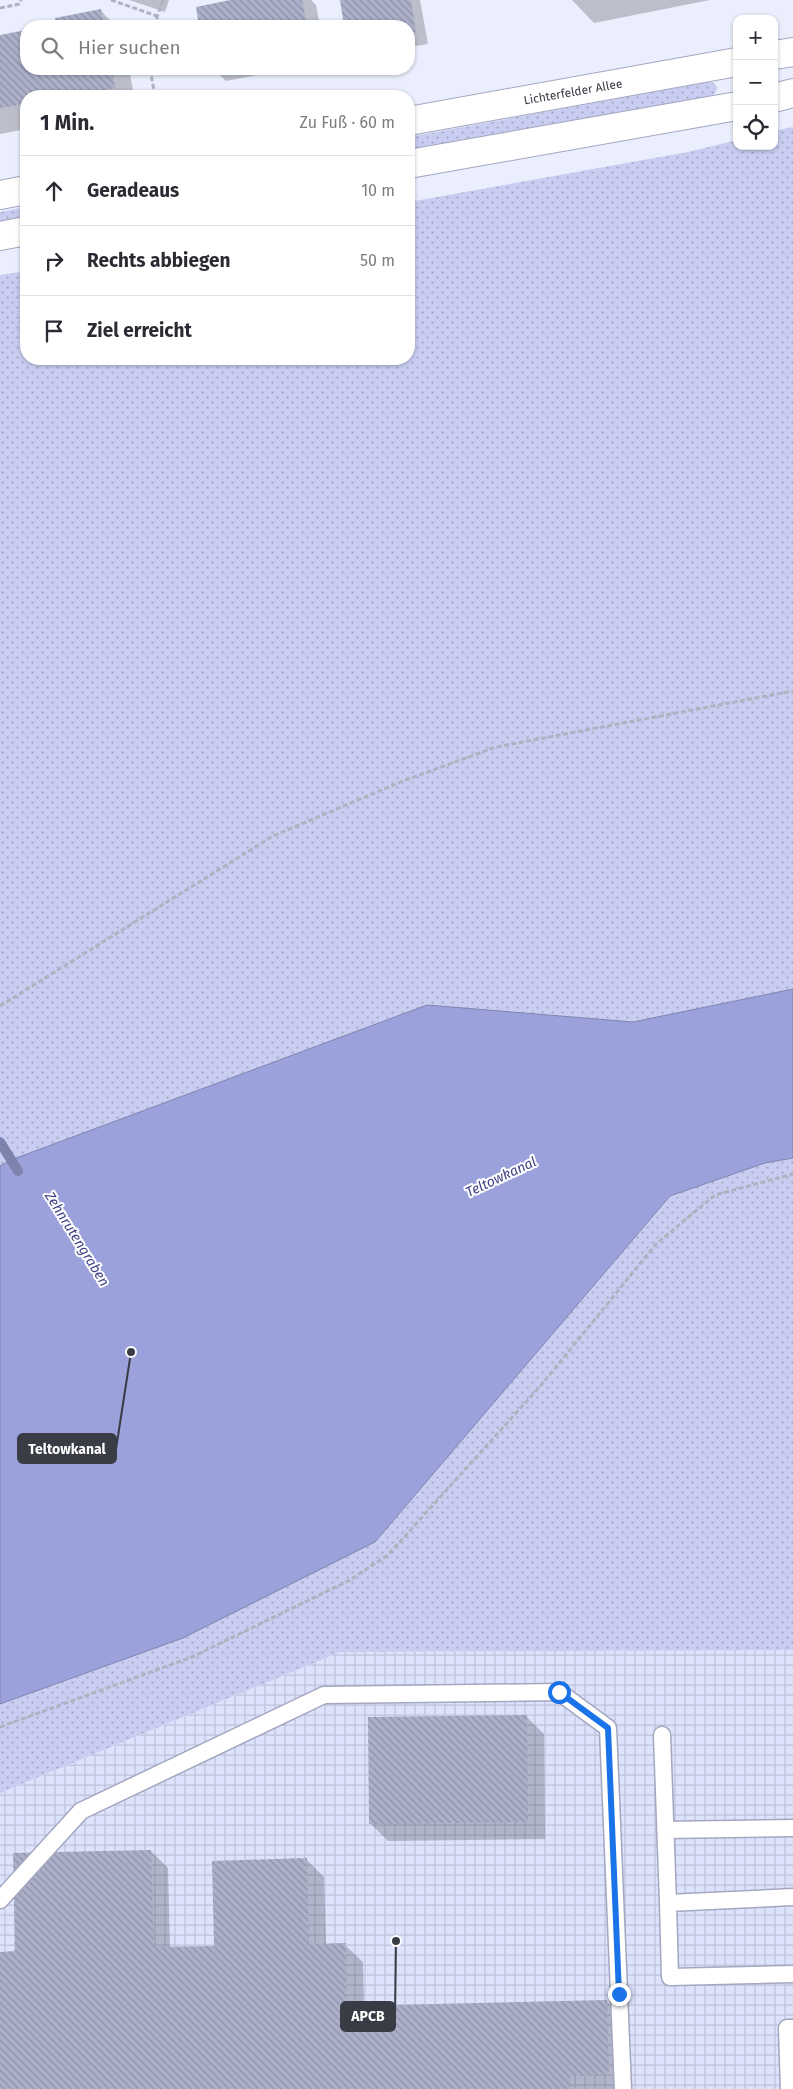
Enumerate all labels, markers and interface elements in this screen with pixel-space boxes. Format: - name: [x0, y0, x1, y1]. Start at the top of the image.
- map controls: [733, 15, 778, 150]
- button: +: [733, 15, 778, 60]
- search box: [20, 20, 415, 75]
- icon: search: [38, 34, 66, 62]
- text: Hier suchen: [78, 36, 181, 59]
- button: −: [733, 60, 778, 105]
- street label: Lichterfelder Allee: [523, 76, 623, 108]
- button: locate: [733, 105, 778, 150]
- text: 1 Min.: [40, 110, 94, 136]
- text: Zu Fuß · 60 m: [300, 113, 395, 132]
- icon: ahead: [40, 177, 68, 205]
- text: Geradeaus: [87, 179, 179, 202]
- text: 10 m: [361, 181, 395, 200]
- icon: right: [40, 247, 68, 275]
- text: Rechts abbiegen: [87, 249, 230, 272]
- text: 50 m: [360, 251, 395, 270]
- icon: arrive: [40, 317, 68, 345]
- text: Ziel erreicht: [87, 319, 192, 342]
- water label: Teltowkanal: [463, 1153, 539, 1201]
- water label: Zehnrutengraben: [41, 1188, 113, 1289]
- callout: Teltowkanal: [18, 1434, 116, 1463]
- text: Teltowkanal: [28, 1441, 107, 1458]
- route start: [548, 1681, 571, 1704]
- route end: [608, 1983, 631, 2006]
- callout: APCB: [341, 2002, 395, 2031]
- text: APCB: [350, 2008, 385, 2025]

